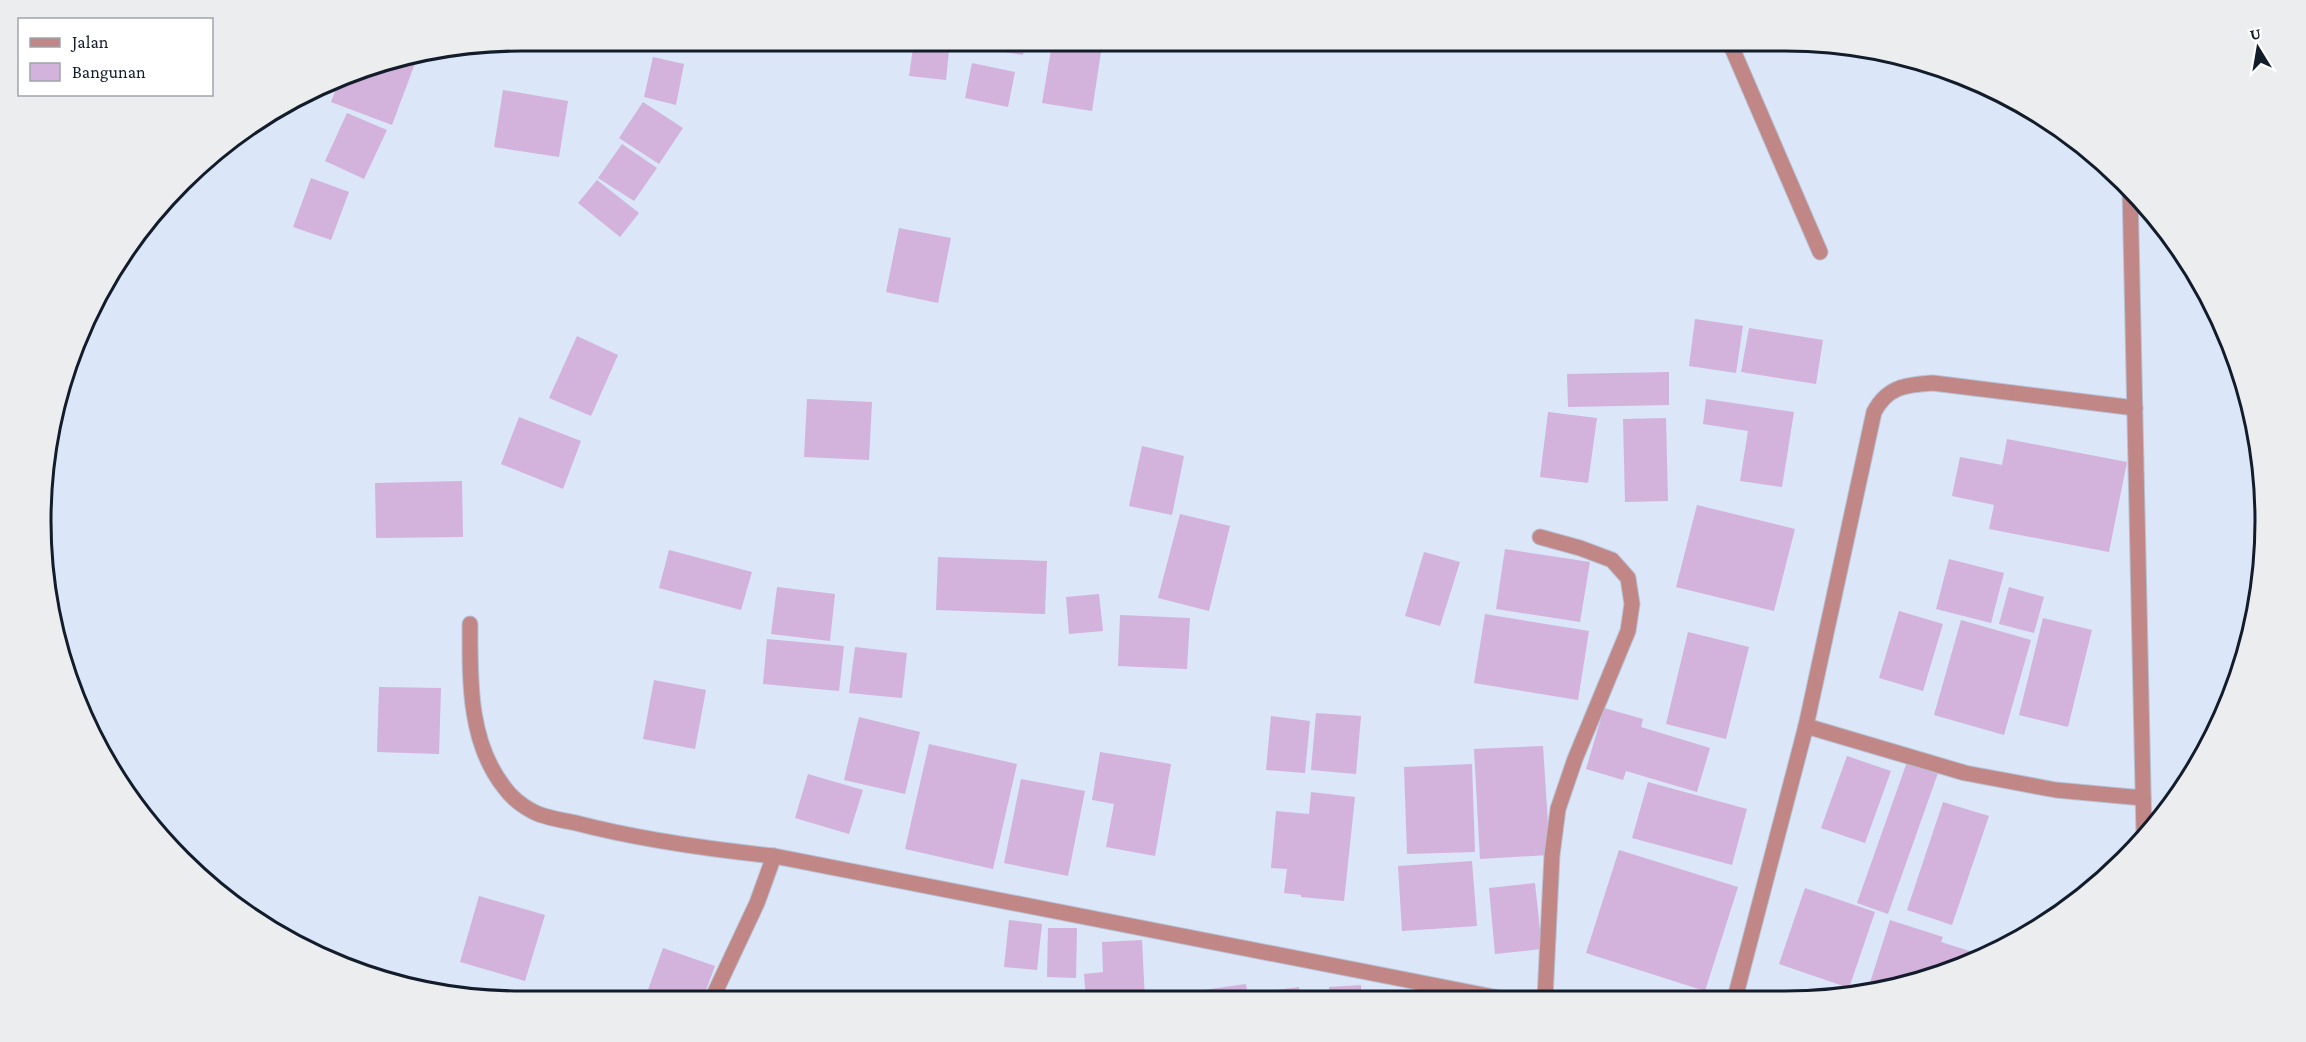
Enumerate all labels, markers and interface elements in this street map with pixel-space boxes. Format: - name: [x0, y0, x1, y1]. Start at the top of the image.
- legend: [18, 18, 213, 96]
- north arrow: [2228, 18, 2288, 78]
- text: U: [2248, 24, 2262, 43]
- text: Jalan: [70, 32, 109, 52]
- text: Bangunan: [72, 62, 146, 82]

